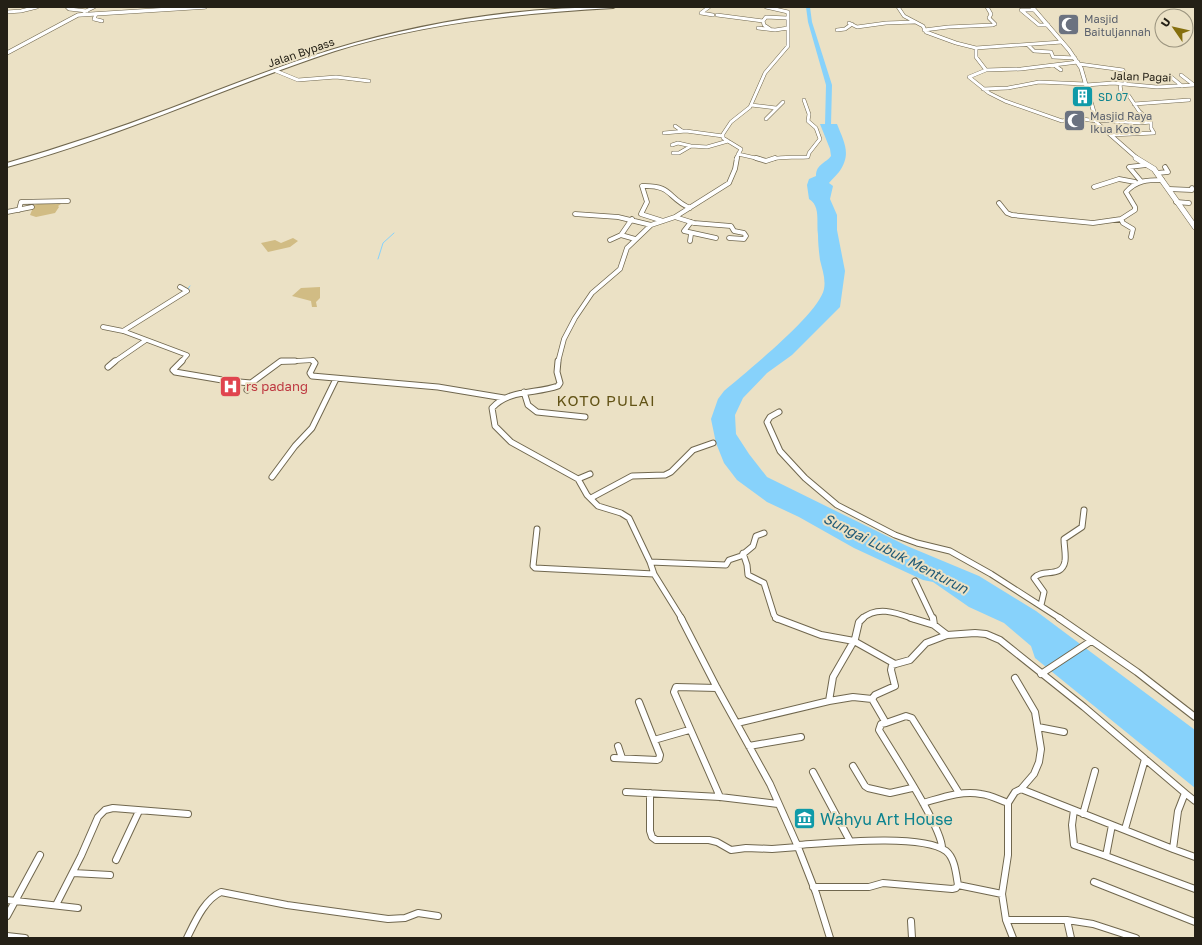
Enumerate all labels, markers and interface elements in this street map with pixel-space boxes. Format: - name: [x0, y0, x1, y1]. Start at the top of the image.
- north arrow: [1154, 8, 1194, 48]
- mosque icon: Masjid Baituljannah: [1055, 11, 1081, 37]
- place label: Masjid Baituljannah: [1084, 12, 1151, 38]
- text: U: [1158, 15, 1173, 29]
- street label: Jalan Bypass: [266, 34, 336, 69]
- street label: Jalan Pagai: [1110, 68, 1172, 84]
- building icon: SD 07: [1069, 83, 1095, 109]
- place label: SD 07: [1098, 90, 1128, 103]
- mosque icon: Masjid Raya Ikua Koto: [1062, 108, 1088, 134]
- place label: Masjid Raya Ikua Koto: [1090, 109, 1152, 135]
- hospital icon: rs padang: [218, 373, 244, 399]
- place label: rs padang: [246, 378, 308, 394]
- district label: KOTO PULAI: [556, 391, 656, 409]
- water label: Sungai Lubuk Menturun: [821, 509, 972, 597]
- museum icon: Wahyu Art House: [792, 806, 818, 832]
- place label: Wahyu Art House: [820, 809, 953, 829]

